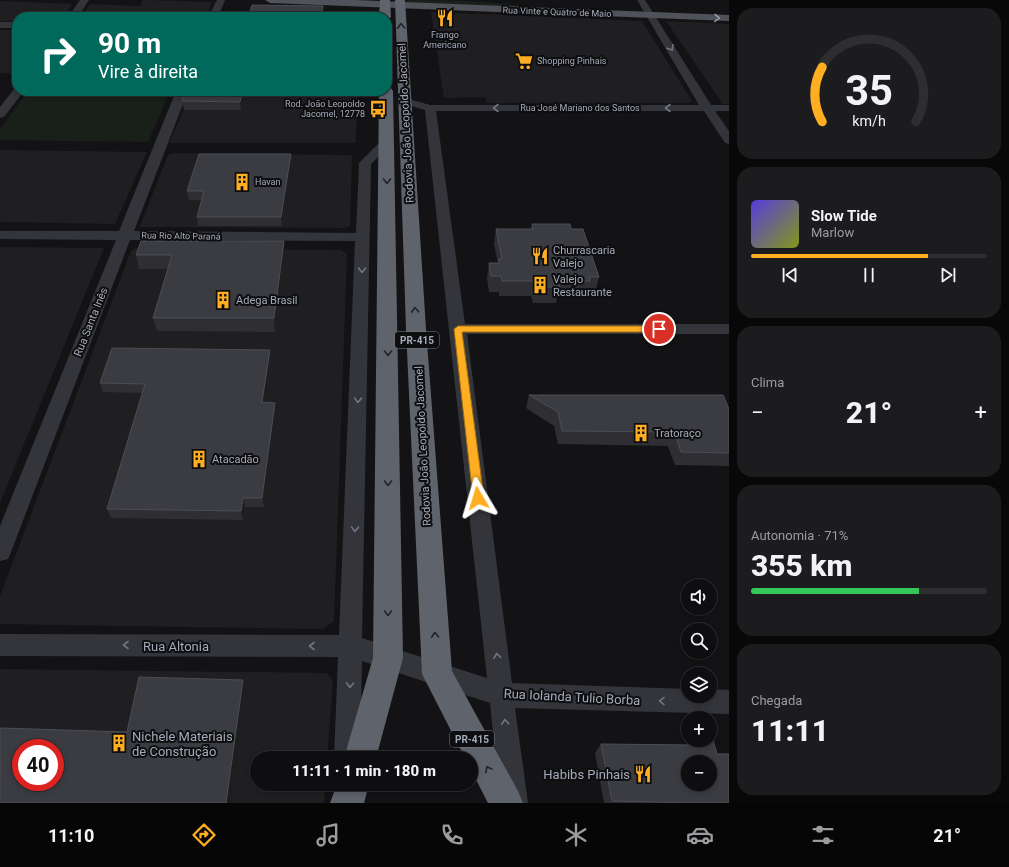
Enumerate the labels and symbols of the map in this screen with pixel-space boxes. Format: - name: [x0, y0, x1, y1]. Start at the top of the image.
- street label: Rua Vinte e Quatro de Maio: [502, 5, 612, 19]
- restaurant icon: Frango Americano: [435, 8, 455, 28]
- one-way arrow: [714, 14, 720, 22]
- one-way arrow: [397, 23, 406, 29]
- place label: Frango Americano: [423, 30, 467, 50]
- street label: Rodovia João Leopoldo Jacomel: [395, 43, 417, 203]
- one-way arrow: [666, 44, 673, 51]
- supermarket icon: Shopping Pinhais: [514, 51, 534, 71]
- place label: Shopping Pinhais: [537, 56, 607, 66]
- place label: Rod. João Leopoldo Jacomel, 12778: [285, 99, 365, 119]
- bus stop icon: Rod. João Leopoldo Jacomel, 12778: [368, 99, 388, 119]
- street label: Rua José Mariano dos Santos: [520, 103, 640, 113]
- one-way arrow: [493, 104, 499, 112]
- one-way arrow: [665, 104, 671, 112]
- building icon: Havan: [232, 172, 252, 192]
- place label: Havan: [255, 177, 280, 187]
- one-way arrow: [383, 178, 391, 184]
- street label: Rua Rio Alto Paraná: [141, 230, 221, 242]
- place label: Churrascaria Valejo: [553, 244, 615, 270]
- restaurant icon: Churrascaria Valejo: [530, 246, 550, 266]
- one-way arrow: [358, 267, 366, 273]
- place label: Valejo Restaurante: [553, 273, 612, 299]
- building icon: Valejo Restaurante: [530, 275, 550, 295]
- street label: Rua Santa Inês: [71, 285, 111, 358]
- building icon: Adega Brasil: [213, 290, 233, 310]
- place label: Adega Brasil: [236, 294, 297, 307]
- one-way arrow: [411, 307, 420, 313]
- pin: [642, 312, 676, 346]
- road number: PR-415: [395, 332, 439, 348]
- one-way arrow: [384, 350, 392, 356]
- street label: Rodovia João Leopoldo Jacomel: [412, 366, 434, 526]
- one-way arrow: [354, 397, 363, 403]
- building icon: Tratoraço: [631, 423, 651, 443]
- place label: Tratoraço: [654, 427, 701, 440]
- building icon: Atacadão: [189, 449, 209, 469]
- place label: Atacadão: [212, 453, 259, 466]
- position arrow: [457, 477, 499, 519]
- one-way arrow: [384, 480, 392, 486]
- one-way arrow: [351, 526, 359, 532]
- one-way arrow: [384, 610, 392, 616]
- one-way arrow: [431, 632, 439, 638]
- street label: Rua Altonia: [143, 639, 209, 654]
- one-way arrow: [123, 641, 129, 650]
- one-way arrow: [309, 642, 315, 650]
- one-way arrow: [493, 653, 502, 659]
- one-way arrow: [346, 682, 355, 688]
- street label: Rua Iolanda Tulio Borba: [503, 686, 641, 708]
- one-way arrow: [659, 697, 665, 705]
- one-way arrow: [501, 719, 510, 726]
- place label: Nichele Materiais de Construção: [132, 729, 233, 759]
- road number: PR-415: [450, 731, 494, 747]
- building icon: Nichele Materiais de Construção: [109, 733, 129, 753]
- speed limit sign: 40: [12, 739, 64, 791]
- restaurant icon: Habibs Pinhais: [633, 764, 653, 784]
- one-way arrow: [485, 765, 493, 773]
- place label: Habibs Pinhais: [543, 767, 630, 782]

